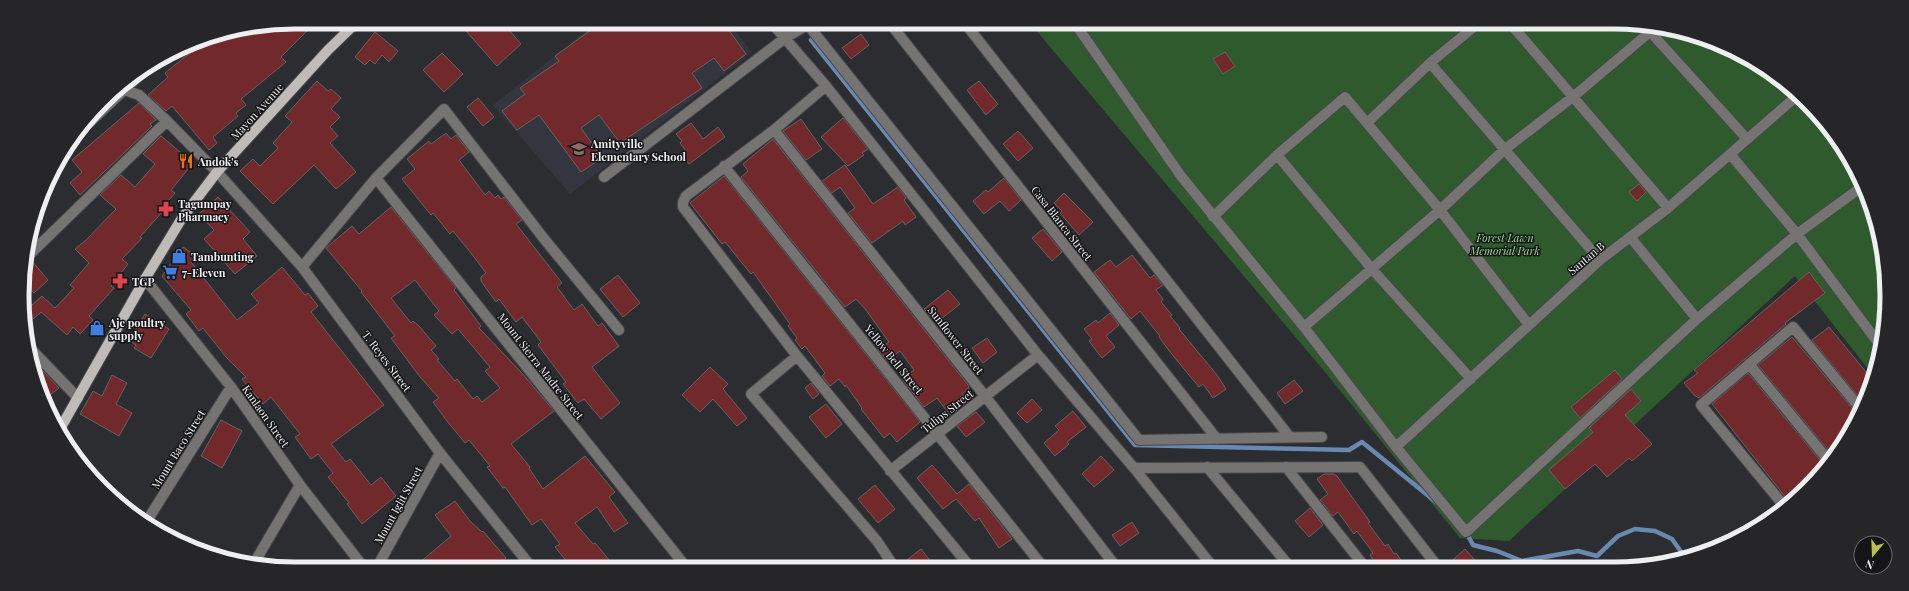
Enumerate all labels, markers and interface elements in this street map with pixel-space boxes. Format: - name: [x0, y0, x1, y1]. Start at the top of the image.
- street label: Mayon Avenue: [227, 79, 287, 143]
- place label: Amityville Elementary School: [590, 136, 687, 164]
- school or university icon: Amityville Elementary School: [570, 140, 588, 158]
- restaurant icon: Andok's: [177, 152, 195, 170]
- place label: Andok's: [197, 154, 238, 169]
- street label: Casa Blanca Street: [1028, 183, 1096, 264]
- place label: Tagumpay Pharmacy: [178, 196, 232, 224]
- pharmacy icon: Tagumpay Pharmacy: [157, 200, 175, 218]
- park label: Forest Lawn Memorial Park: [1469, 230, 1540, 258]
- street label: Santan B: [1565, 238, 1608, 278]
- shop icon: Tambunting: [170, 247, 188, 265]
- place label: Tambunting: [191, 249, 255, 264]
- supermarket icon: 7-Eleven: [161, 263, 179, 281]
- place label: 7-Eleven: [182, 265, 226, 280]
- pharmacy icon: TGP: [111, 272, 129, 290]
- place label: TGP: [132, 274, 154, 289]
- street label: Sunflower Street: [925, 303, 987, 377]
- street label: Mount Sierra Madre Street: [495, 310, 587, 422]
- place label: Aje poultry supply: [108, 315, 166, 343]
- shop icon: Aje poultry supply: [88, 319, 106, 337]
- street label: Yellow Bell Street: [861, 320, 927, 397]
- street label: T. Reyes Street: [359, 328, 415, 395]
- street label: Kanlaon Street: [239, 382, 293, 450]
- street label: Tulips Street: [918, 386, 976, 436]
- street label: Mount Baco Street: [148, 406, 208, 491]
- street label: Mount Iglit Street: [370, 463, 426, 547]
- north arrow: [1853, 535, 1893, 575]
- text: N: [1863, 557, 1876, 573]

